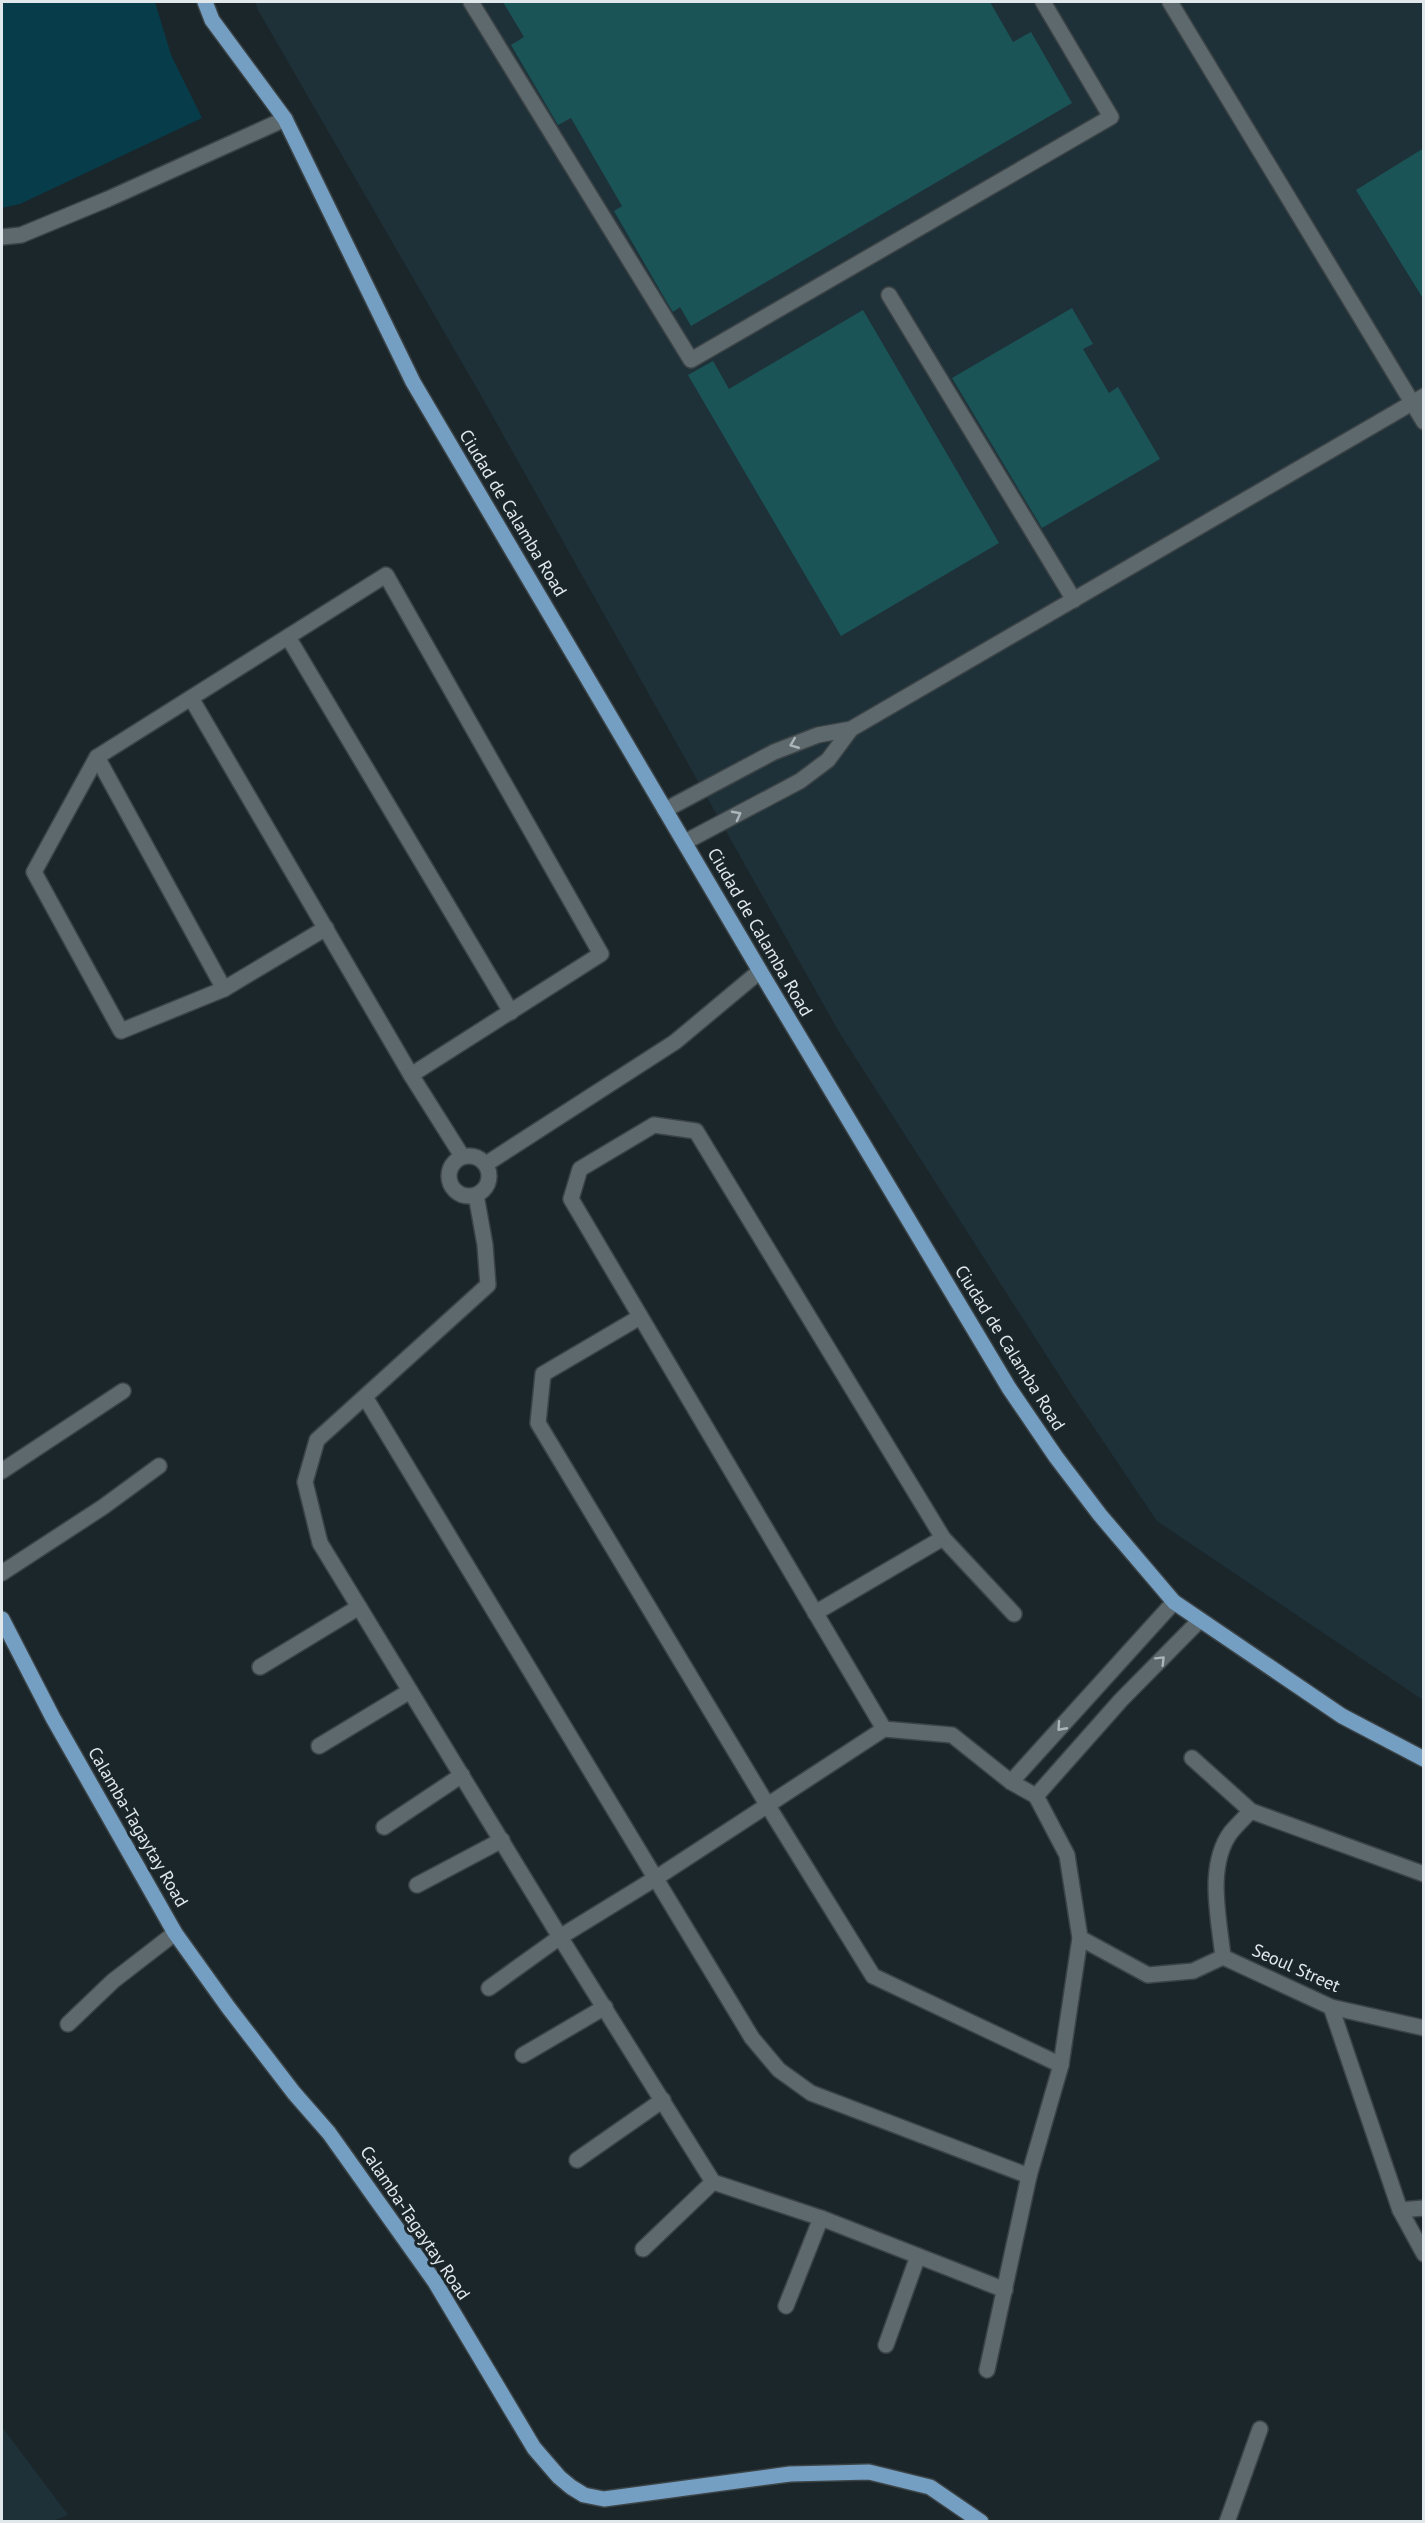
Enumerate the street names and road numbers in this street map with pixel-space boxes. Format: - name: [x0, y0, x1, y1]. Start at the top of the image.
- street label: Ciudad de Calamba Road: [454, 425, 572, 600]
- street label: Ciudad de Calamba Road: [703, 843, 818, 1020]
- street label: Ciudad de Calamba Road: [950, 1261, 1071, 1435]
- street label: Calamba-Tagaytay Road: [83, 1743, 194, 1911]
- street label: Seoul Street: [1249, 1938, 1344, 1997]
- street label: Calamba-Tagaytay Road: [355, 2141, 476, 2304]

